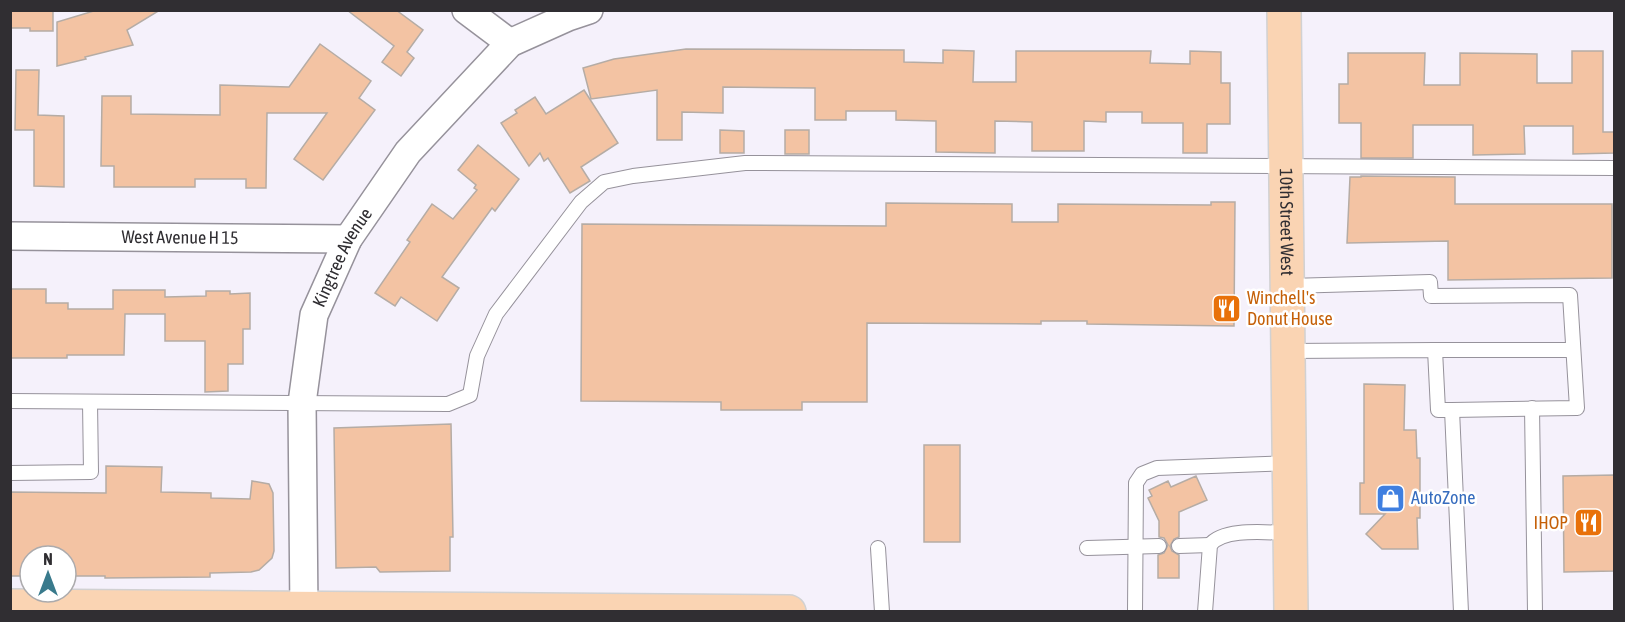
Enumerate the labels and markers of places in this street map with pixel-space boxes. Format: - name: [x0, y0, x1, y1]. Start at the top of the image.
- place label: Winchell's Donut House: [1247, 287, 1333, 329]
- restaurant icon: Winchell's Donut House: [1210, 292, 1242, 324]
- shop icon: AutoZone: [1374, 482, 1406, 514]
- place label: AutoZone: [1411, 487, 1475, 508]
- restaurant icon: IHOP: [1573, 507, 1605, 539]
- place label: IHOP: [1534, 512, 1568, 533]

